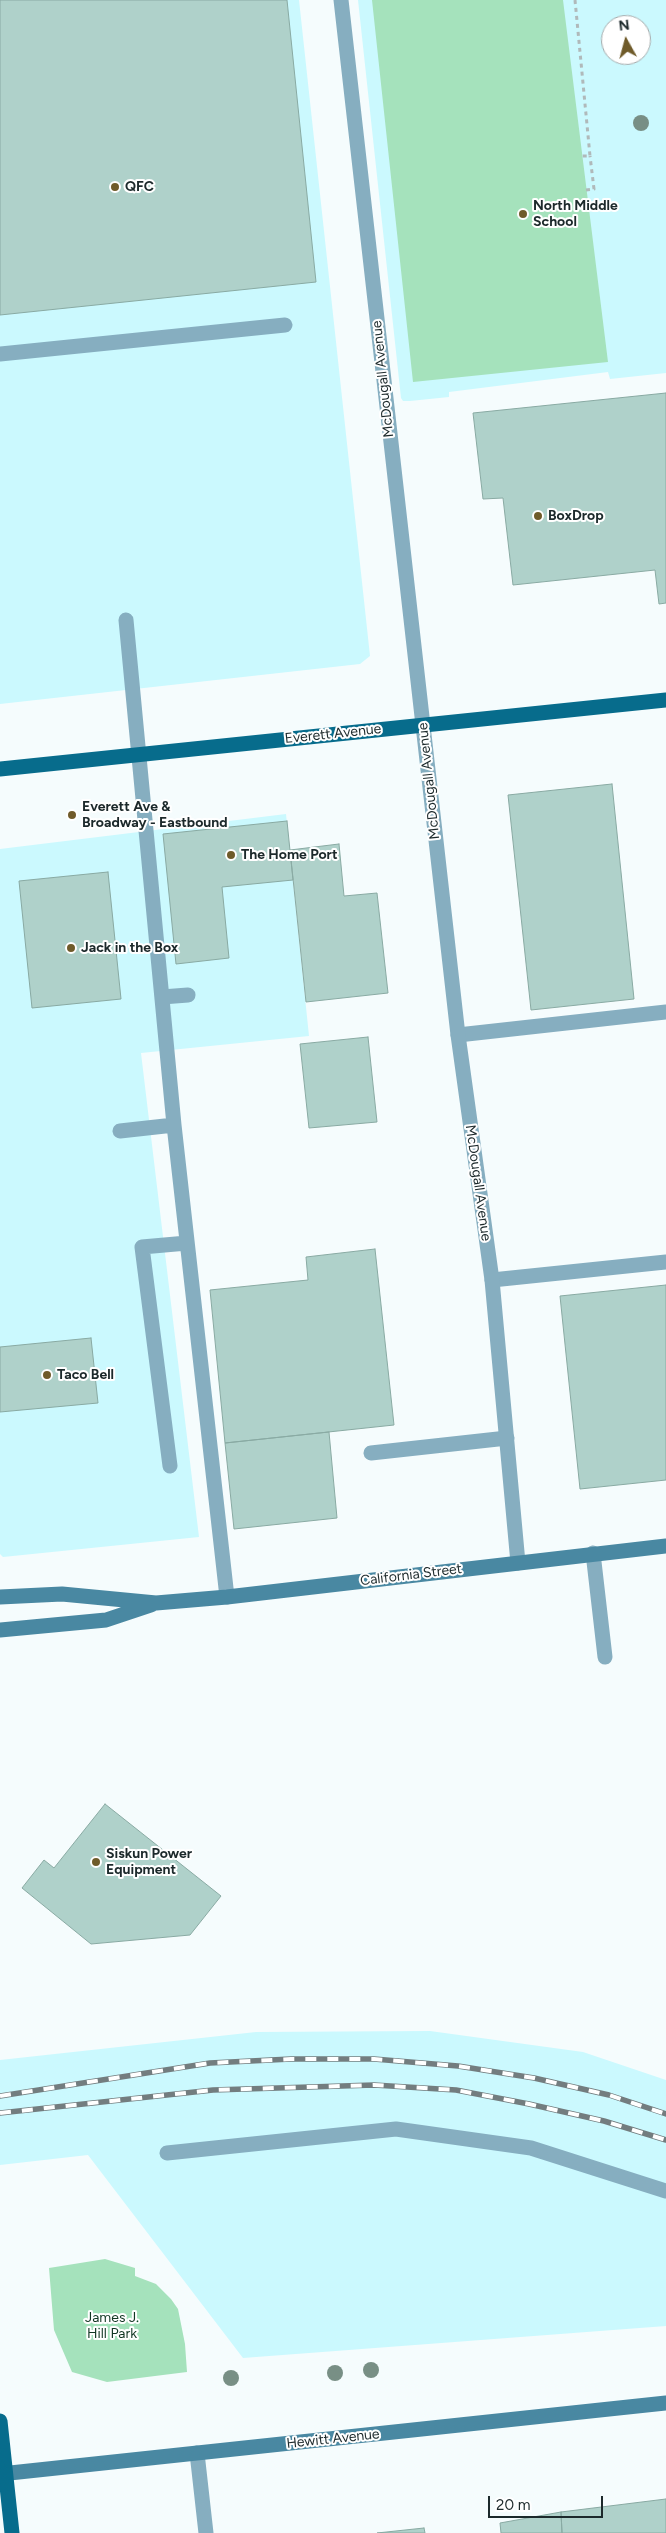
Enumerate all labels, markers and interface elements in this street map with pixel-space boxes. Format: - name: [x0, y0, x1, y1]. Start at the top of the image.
- north arrow: [601, 15, 651, 65]
- text: N: [618, 17, 631, 35]
- place label: QFC: [125, 179, 154, 195]
- marker: QFC: [109, 181, 121, 193]
- place label: North Middle School: [533, 198, 618, 230]
- marker: North Middle School: [517, 208, 529, 220]
- street label: McDougall Avenue: [369, 320, 397, 438]
- place label: BoxDrop: [548, 508, 604, 524]
- marker: BoxDrop: [532, 510, 544, 522]
- street label: Everett Avenue: [284, 721, 382, 747]
- street label: McDougall Avenue: [415, 722, 443, 840]
- place label: Everett Ave & Broadway - Eastbound: [82, 799, 228, 832]
- marker: Everett Ave & Broadway - Eastbound: [66, 809, 78, 821]
- place label: The Home Port: [241, 847, 338, 863]
- marker: The Home Port: [225, 849, 237, 861]
- place label: Jack in the Box: [81, 940, 178, 956]
- marker: Jack in the Box: [65, 942, 77, 954]
- street label: McDougall Avenue: [462, 1124, 494, 1242]
- place label: Taco Bell: [57, 1367, 114, 1383]
- marker: Taco Bell: [41, 1369, 53, 1381]
- street label: California Street: [359, 1560, 463, 1590]
- place label: Siskun Power Equipment: [106, 1846, 192, 1878]
- marker: Siskun Power Equipment: [90, 1856, 102, 1868]
- park label: James J. Hill Park: [85, 2310, 139, 2342]
- street label: Hewitt Avenue: [286, 2426, 380, 2452]
- scale bar: [491, 2486, 606, 2518]
- text: 20 m: [496, 2496, 530, 2514]

